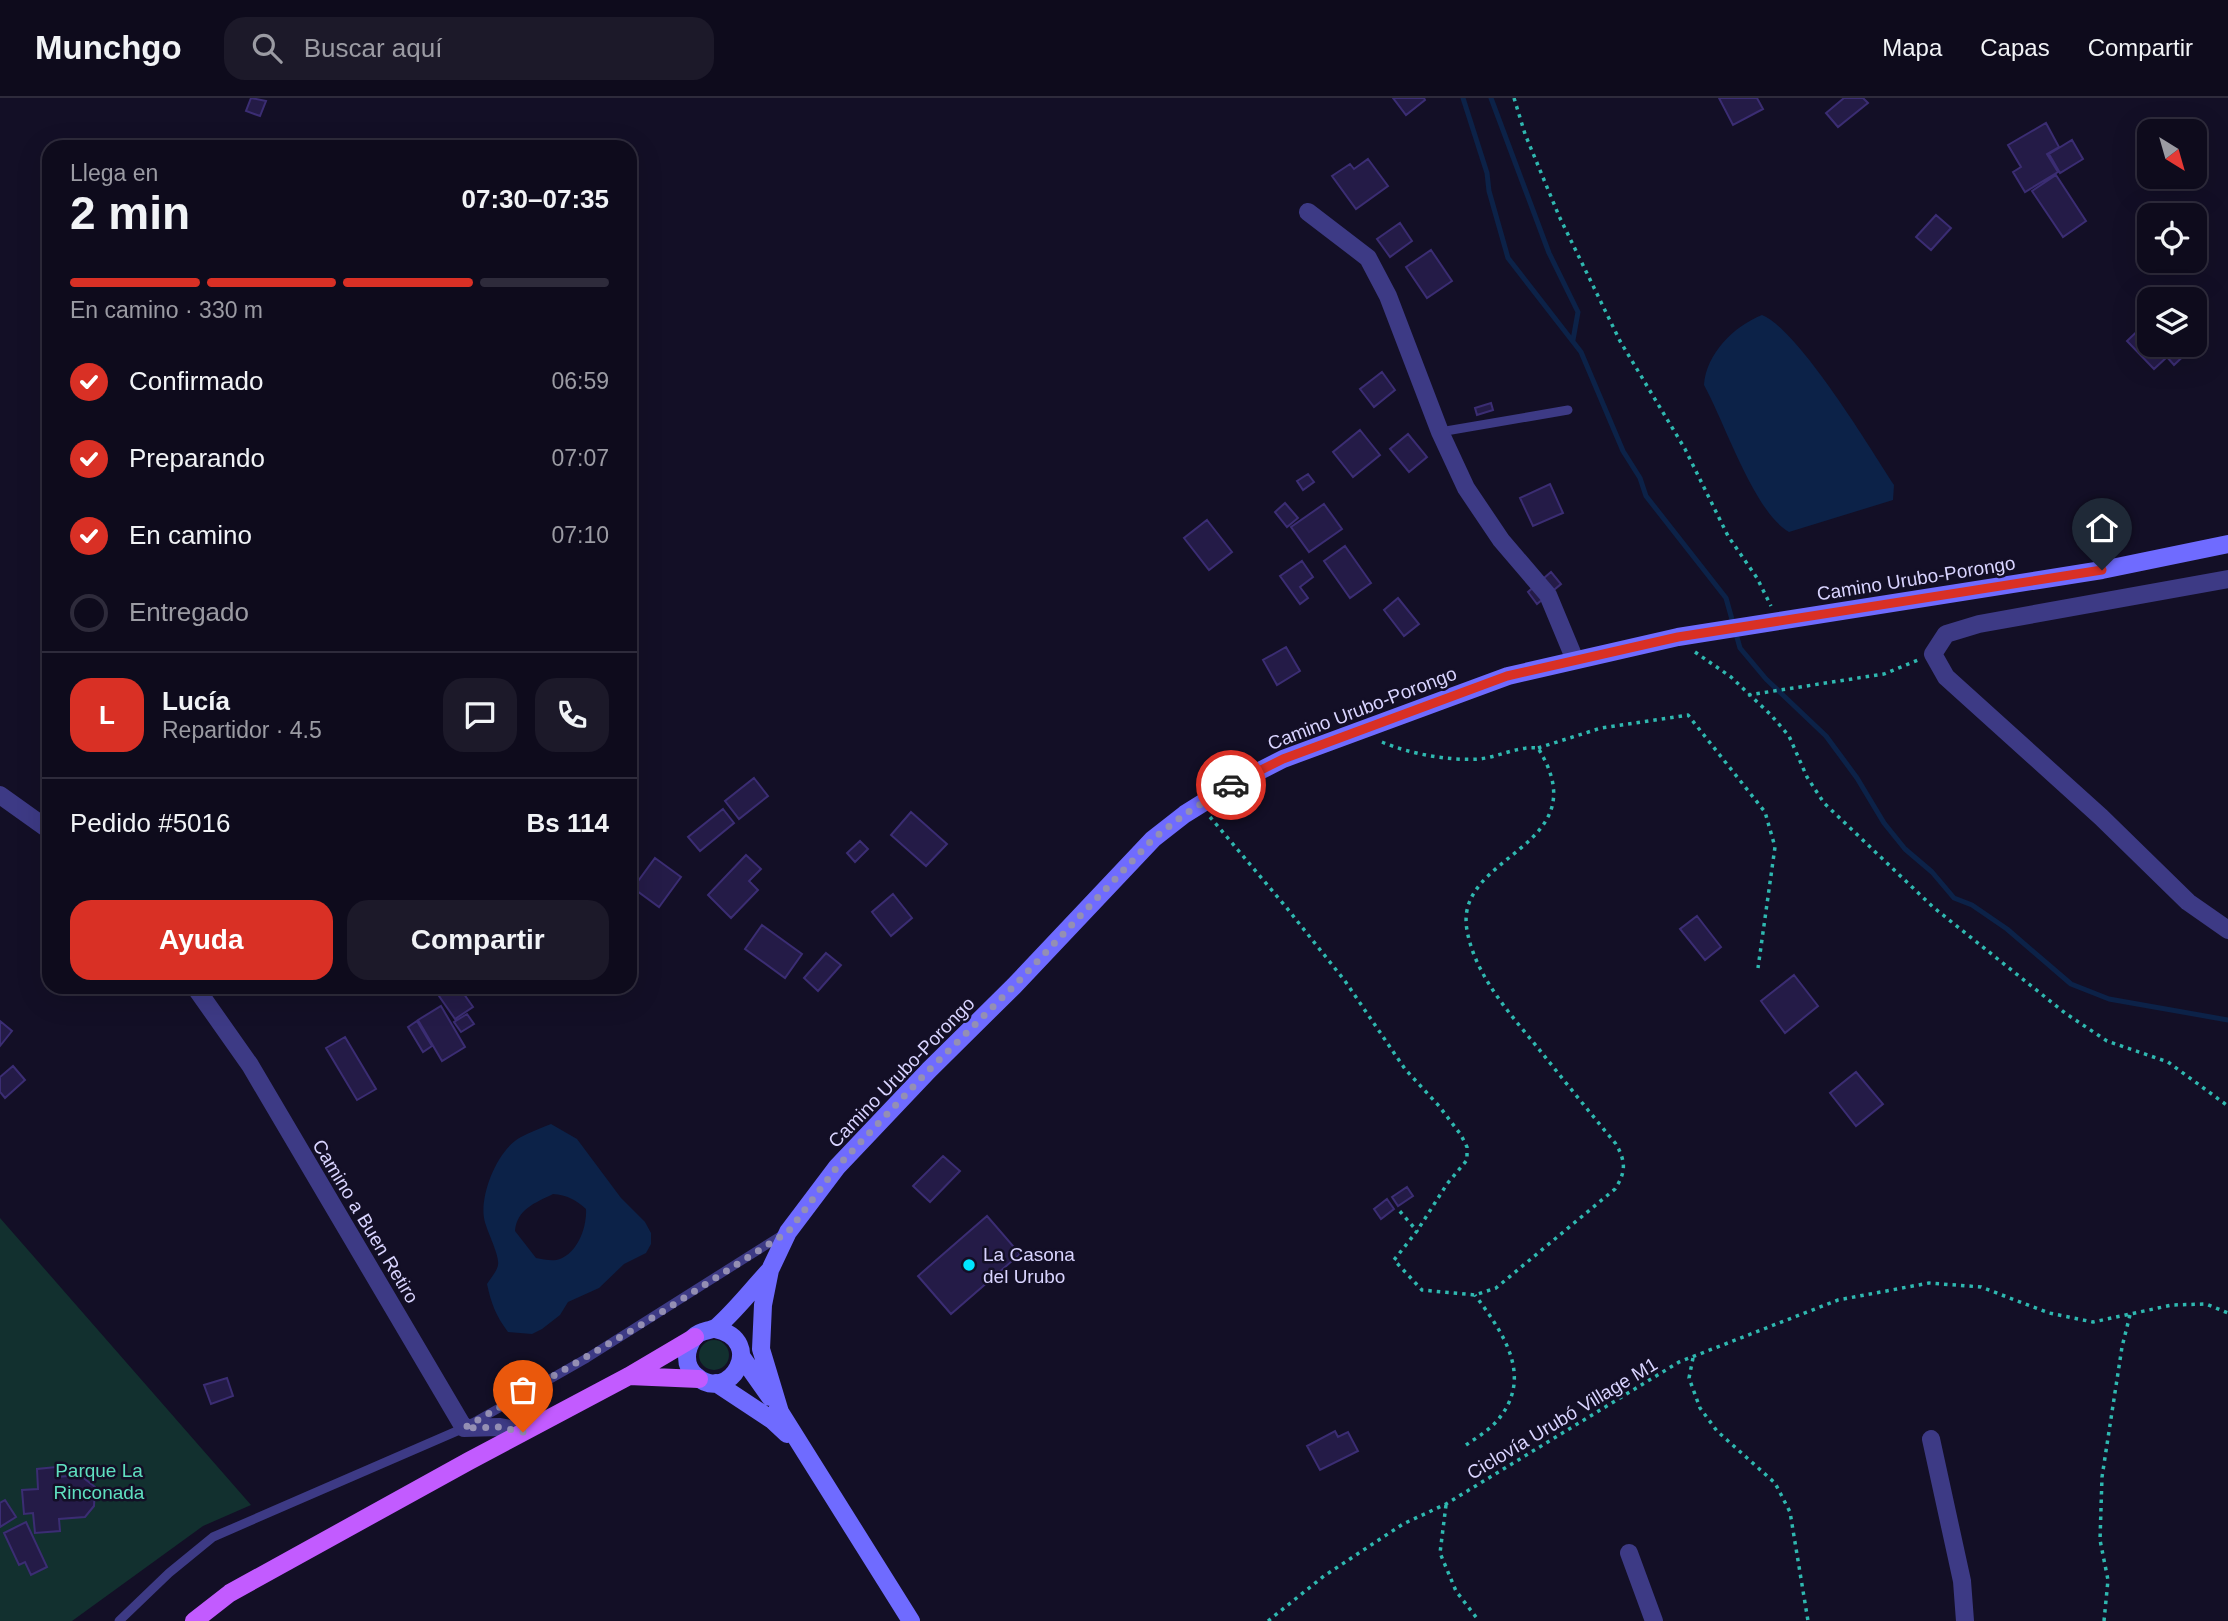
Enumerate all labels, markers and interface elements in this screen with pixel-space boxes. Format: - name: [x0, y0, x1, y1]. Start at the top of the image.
- search box: [224, 17, 714, 80]
- text: Munchgo: [35, 29, 182, 66]
- icon: search: [248, 29, 286, 67]
- text: Buscar aquí: [304, 33, 442, 63]
- text: Mapa: [1882, 34, 1942, 61]
- text: Capas: [1980, 34, 2050, 61]
- text: Compartir: [2088, 34, 2193, 61]
- north arrow: [2137, 119, 2207, 189]
- map controls: [2137, 119, 2207, 357]
- text: Llega en: [70, 160, 158, 186]
- text: 07:30–07:35: [462, 184, 609, 214]
- text: 2 min: [70, 187, 190, 239]
- button: locate: [2137, 203, 2207, 273]
- button: layers: [2137, 287, 2207, 357]
- text: En camino · 330 m: [70, 297, 263, 323]
- icon: check: [70, 363, 108, 401]
- text: Confirmado: [129, 366, 263, 396]
- text: 06:59: [551, 368, 609, 394]
- icon: check: [70, 440, 108, 478]
- text: Preparando: [129, 443, 265, 473]
- text: 07:07: [551, 445, 609, 471]
- pin: [2072, 498, 2132, 570]
- icon: home: [2083, 509, 2121, 547]
- icon: check: [70, 517, 108, 555]
- text: En camino: [129, 520, 252, 550]
- text: 07:10: [551, 522, 609, 548]
- street label: Camino Urubo-Porongo: [1815, 552, 2017, 605]
- text: Entregado: [129, 597, 249, 627]
- street label: Camino Urubo-Porongo: [1265, 663, 1460, 754]
- button: chat: [443, 678, 517, 752]
- button: phone: [535, 678, 609, 752]
- text: Lucía: [162, 686, 230, 716]
- text: L: [99, 700, 115, 730]
- text: Repartidor · 4.5: [162, 717, 322, 743]
- courier: [1196, 750, 1266, 820]
- icon: car: [1212, 766, 1250, 804]
- text: Pedido #5016: [70, 808, 230, 838]
- text: Bs 114: [527, 808, 609, 838]
- button: Ayuda: [70, 900, 333, 980]
- button: Compartir: [347, 900, 609, 980]
- street label: Camino Urubo-Porongo: [824, 993, 979, 1152]
- street label: Camino a Buen Retiro: [308, 1136, 423, 1307]
- place label: La Casona del Urubo: [983, 1244, 1075, 1287]
- marker: La Casona del Urubo: [961, 1257, 977, 1273]
- street label: Ciclovía Urubó Village M1: [1463, 1353, 1661, 1484]
- pin: [493, 1360, 553, 1432]
- icon: bag: [504, 1371, 542, 1409]
- park label: Parque La Rinconada: [54, 1460, 145, 1503]

